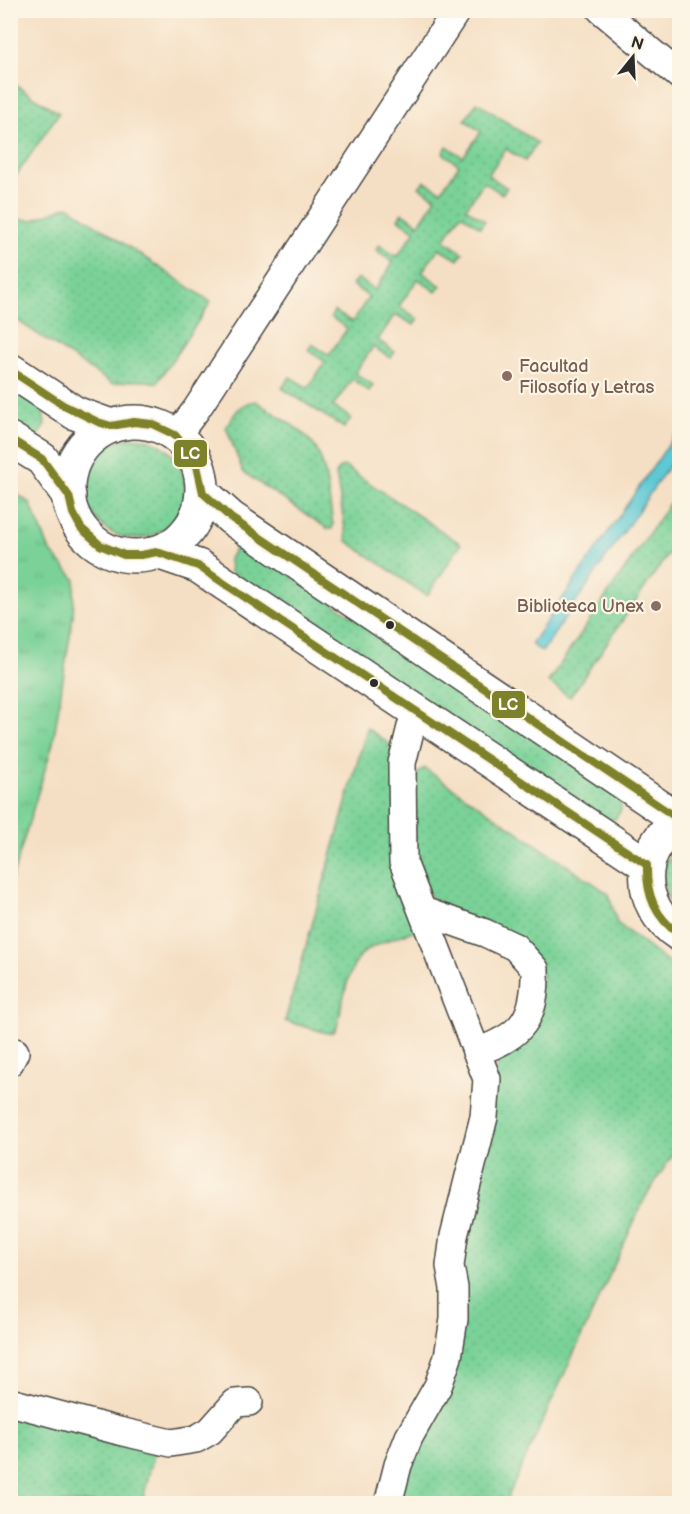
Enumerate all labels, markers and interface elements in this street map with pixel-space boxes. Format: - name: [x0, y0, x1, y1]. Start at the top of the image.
- north arrow: [603, 27, 663, 87]
- text: N: [629, 33, 646, 55]
- place label: Facultad Filosofía y Letras: [519, 356, 655, 398]
- marker: Facultad Filosofía y Letras: [500, 369, 514, 383]
- line badge: LC: [173, 439, 208, 468]
- text: LC: [180, 445, 200, 464]
- place label: Biblioteca Unex: [517, 596, 645, 617]
- marker: Biblioteca Unex: [649, 599, 663, 613]
- unlabelled marker: [384, 619, 396, 631]
- unlabelled marker: [368, 677, 380, 689]
- line badge: LC: [491, 690, 526, 719]
- text: LC: [498, 696, 518, 715]

